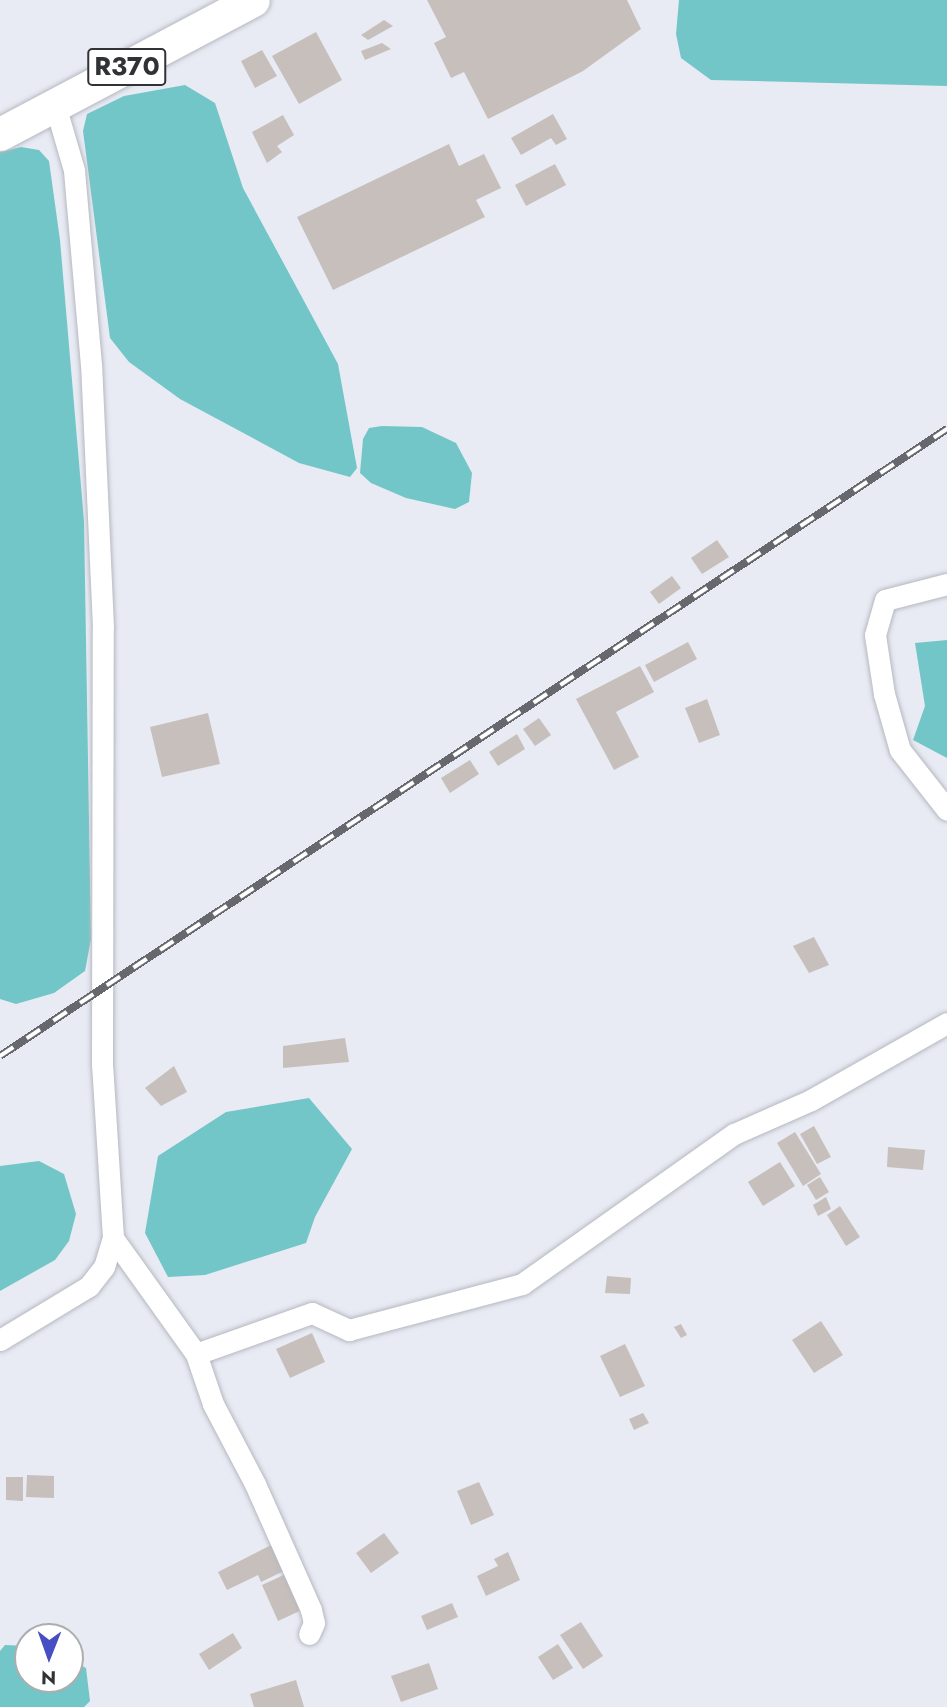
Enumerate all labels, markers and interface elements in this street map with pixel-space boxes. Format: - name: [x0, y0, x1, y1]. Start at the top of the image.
- road number: R370: [87, 44, 167, 90]
- north arrow: [14, 1623, 84, 1693]
- text: N: [41, 1664, 56, 1691]

